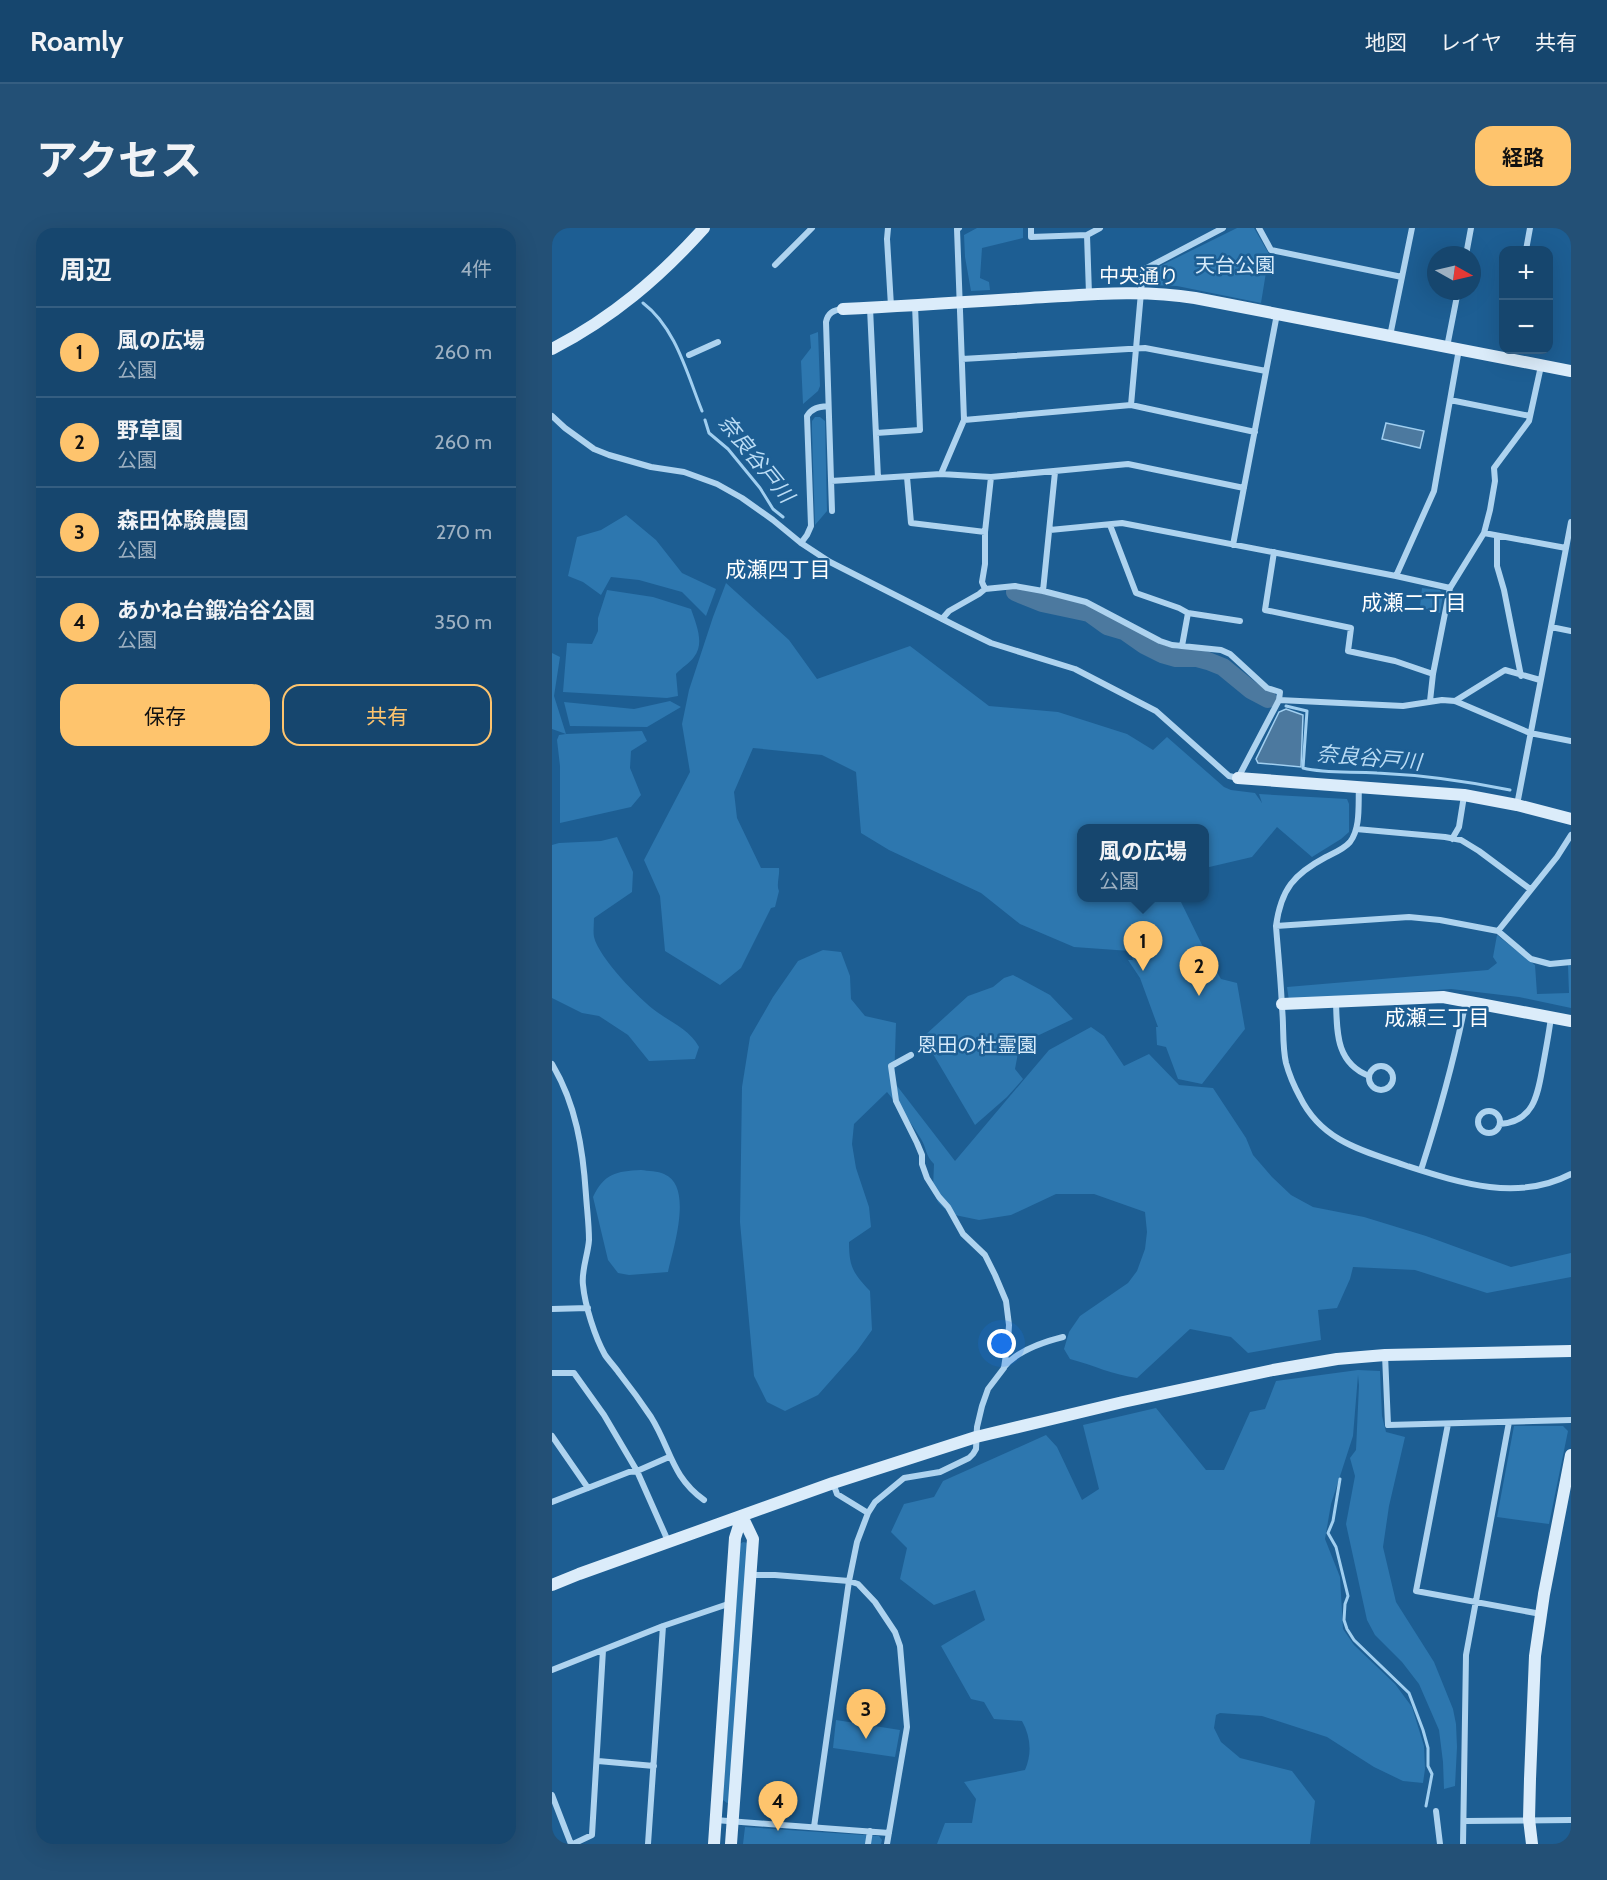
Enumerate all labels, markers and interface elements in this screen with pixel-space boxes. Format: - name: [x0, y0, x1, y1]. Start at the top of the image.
- text: Roamly: [30, 24, 124, 58]
- text: 地図: [1365, 30, 1407, 55]
- text: レイヤ: [1440, 30, 1502, 55]
- text: 共有: [1535, 30, 1577, 55]
- button: 経路: [1475, 126, 1571, 186]
- text: アクセス: [36, 134, 202, 186]
- north arrow: [1427, 246, 1481, 300]
- map controls: [1499, 246, 1553, 354]
- button: +: [1499, 246, 1553, 300]
- park label: 天台公園: [1195, 253, 1275, 277]
- text: 周辺: [60, 254, 112, 286]
- text: 4件: [460, 257, 492, 281]
- street label: 中央通り: [1099, 263, 1179, 289]
- button: −: [1499, 300, 1553, 354]
- text: 風の広場: [117, 327, 205, 354]
- text: 1: [76, 340, 83, 364]
- text: 260 m: [434, 340, 492, 364]
- text: 公園: [117, 358, 157, 382]
- water label: 奈良谷戸川: [714, 410, 800, 509]
- text: 野草園: [117, 417, 183, 444]
- text: 2: [74, 430, 85, 454]
- text: 260 m: [434, 430, 492, 454]
- text: 公園: [117, 448, 157, 472]
- text: 森田体験農園: [117, 507, 249, 534]
- text: 3: [74, 520, 85, 544]
- text: 270 m: [436, 520, 492, 544]
- text: 公園: [117, 538, 157, 562]
- district label: 成瀬四丁目: [726, 557, 831, 582]
- district label: 成瀬二丁目: [1362, 590, 1467, 615]
- text: あかね台鍛冶谷公園: [117, 597, 315, 624]
- text: 4: [73, 610, 86, 634]
- text: 350 m: [434, 610, 492, 634]
- text: 公園: [117, 628, 157, 652]
- button: 保存: [60, 684, 270, 746]
- button: 共有: [282, 684, 492, 746]
- water label: 奈良谷戸川: [1316, 740, 1424, 775]
- popup: [1077, 824, 1209, 902]
- text: 風の広場: [1099, 838, 1187, 865]
- text: 公園: [1099, 869, 1139, 893]
- pin: 1: [1124, 922, 1162, 971]
- pin: 2: [1180, 946, 1218, 996]
- district label: 成瀬三丁目: [1385, 1005, 1490, 1030]
- park label: 恩田の杜霊園: [917, 1033, 1037, 1057]
- your location: [987, 1329, 1016, 1358]
- pin: 3: [846, 1690, 886, 1739]
- pin: 4: [758, 1782, 798, 1831]

